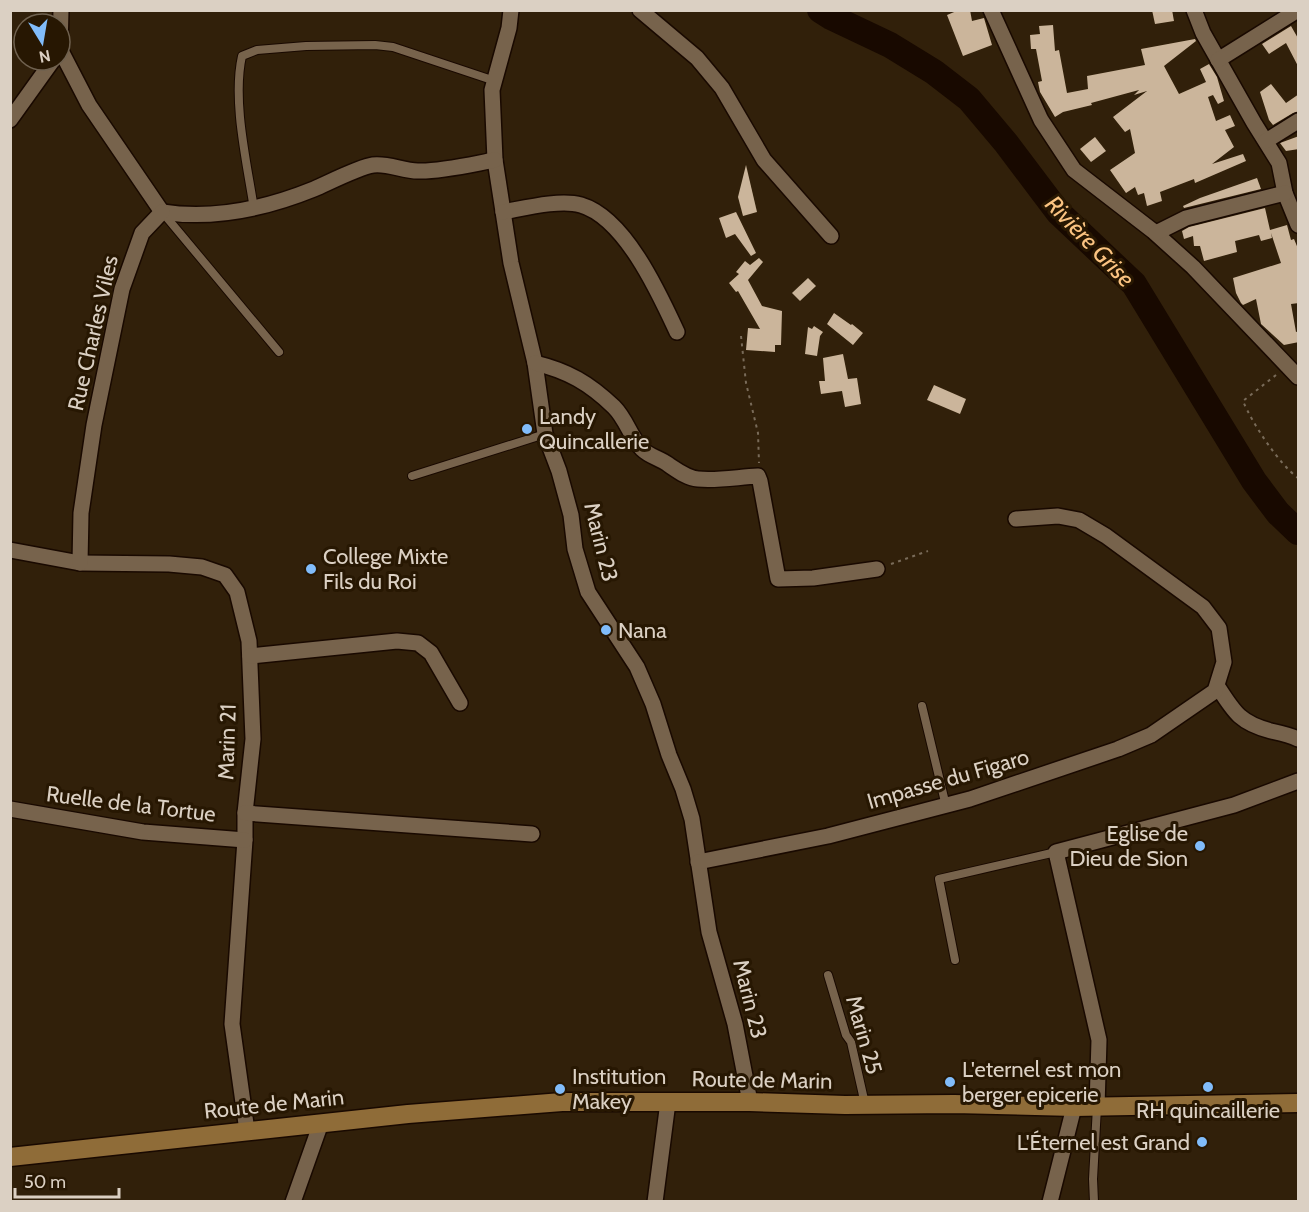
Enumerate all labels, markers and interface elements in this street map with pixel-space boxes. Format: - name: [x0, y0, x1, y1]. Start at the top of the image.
- north arrow: [12, 12, 72, 72]
- text: N: [37, 46, 52, 67]
- water label: Rivière Grise: [1039, 189, 1141, 293]
- street label: Rue Charles Viles: [62, 253, 124, 413]
- place label: Landy Quincallerie: [539, 403, 649, 455]
- marker: Landy Quincallerie: [520, 422, 534, 436]
- street label: Marin 23: [578, 500, 624, 584]
- place label: College Mixte Fils du Roi: [323, 543, 448, 595]
- marker: College Mixte Fils du Roi: [304, 562, 318, 576]
- place label: Nana: [618, 617, 667, 644]
- marker: Nana: [599, 623, 613, 637]
- street label: Marin 21: [212, 704, 242, 780]
- street label: Impasse du Figaro: [864, 743, 1032, 815]
- street label: Ruelle de la Tortue: [45, 780, 217, 828]
- place label: Eglise de Dieu de Sion: [1070, 820, 1188, 872]
- marker: Eglise de Dieu de Sion: [1193, 839, 1207, 853]
- street label: Marin 23: [727, 957, 773, 1041]
- street label: Marin 25: [840, 993, 888, 1077]
- place label: L'eternel est mon berger epicerie: [962, 1056, 1121, 1108]
- place label: Institution Makey: [572, 1063, 666, 1115]
- street label: Route de Marin: [691, 1065, 833, 1095]
- marker: L'eternel est mon berger epicerie: [943, 1075, 957, 1089]
- marker: RH quincaillerie: [1201, 1080, 1215, 1094]
- marker: Institution Makey: [553, 1082, 567, 1096]
- street label: Route de Marin: [203, 1083, 345, 1125]
- place label: RH quincaillerie: [1136, 1097, 1280, 1124]
- place label: L'Éternel est Grand: [1017, 1129, 1190, 1156]
- marker: L'Éternel est Grand: [1195, 1135, 1209, 1149]
- scale bar: [15, 1161, 118, 1199]
- text: 50 m: [24, 1171, 66, 1193]

